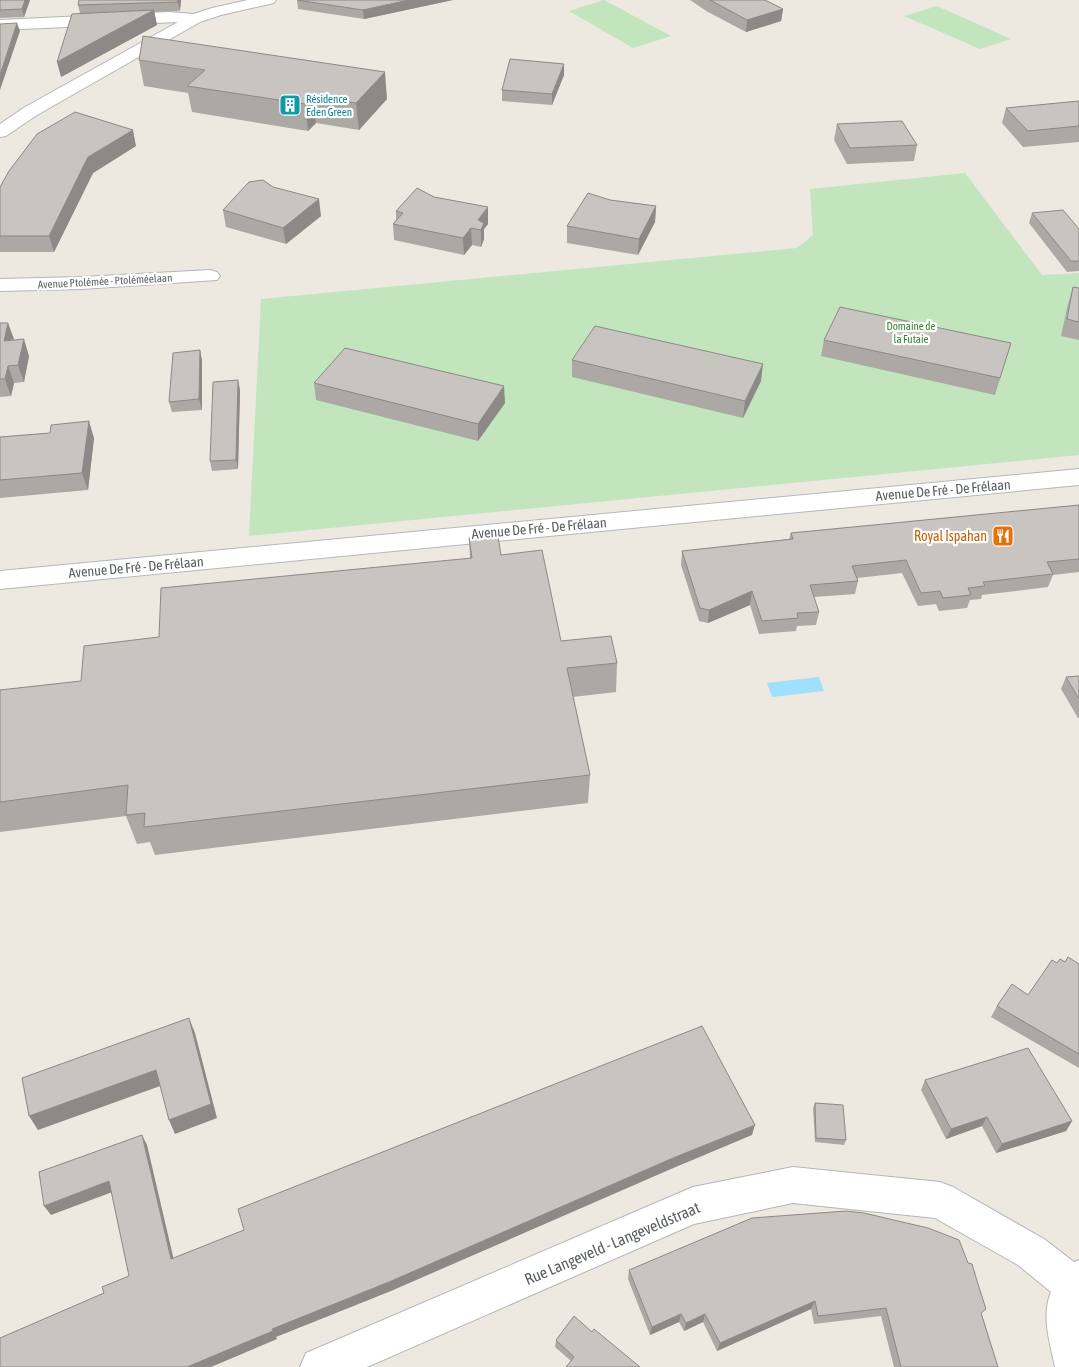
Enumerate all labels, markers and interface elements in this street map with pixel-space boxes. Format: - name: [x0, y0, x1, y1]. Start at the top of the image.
- building icon: Résidence Eden Green: [278, 93, 302, 117]
- place label: Résidence Eden Green: [306, 93, 352, 118]
- street label: Avenue Ptolémée - Ptoléméelaan: [37, 271, 173, 291]
- park label: Domaine de la Futaie: [887, 320, 935, 345]
- street label: Avenue De Fré - De Frélaan: [875, 476, 1011, 504]
- street label: Avenue De Fré - De Frélaan: [471, 514, 607, 542]
- restaurant icon: Royal Ispahan: [991, 524, 1015, 548]
- place label: Royal Ispahan: [914, 528, 987, 544]
- street label: Avenue De Fré - De Frélaan: [68, 553, 204, 581]
- street label: Rue Langeveld - Langeveldstraat: [522, 1198, 703, 1289]

